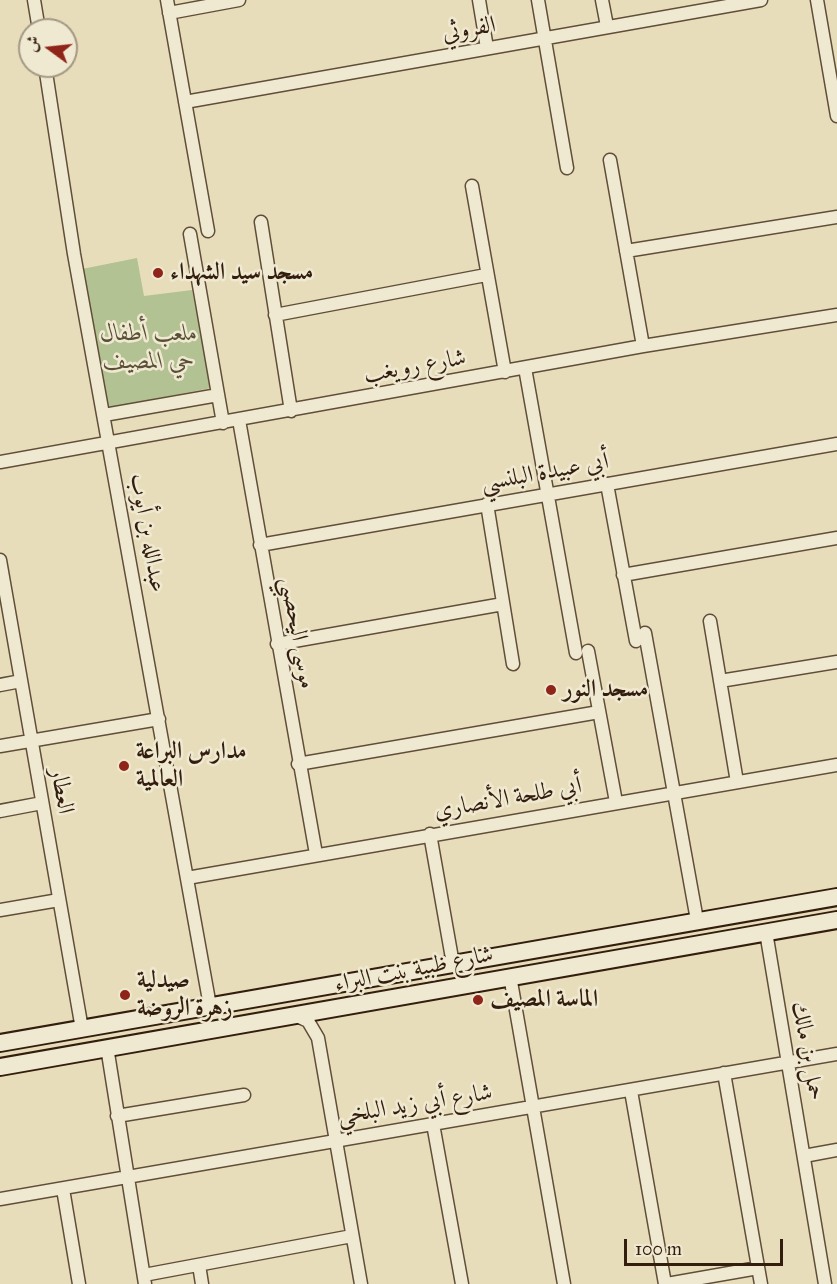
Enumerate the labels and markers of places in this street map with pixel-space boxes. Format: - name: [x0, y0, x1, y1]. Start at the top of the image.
- place label: مسجد سيد الشهداء: [170, 259, 313, 287]
- marker: مسجد سيد الشهداء: [151, 266, 165, 280]
- place label: مسجد النور: [563, 676, 648, 704]
- marker: مسجد النور: [544, 683, 558, 697]
- place label: مدارس البراعة العالمية: [136, 738, 247, 794]
- marker: مدارس البراعة العالمية: [117, 759, 131, 773]
- place label: صيدلية زهرة الروضة: [137, 967, 233, 1023]
- place label: الماسة المصيف: [490, 986, 598, 1014]
- marker: صيدلية زهرة الروضة: [118, 988, 132, 1002]
- marker: الماسة المصيف: [471, 993, 485, 1007]

